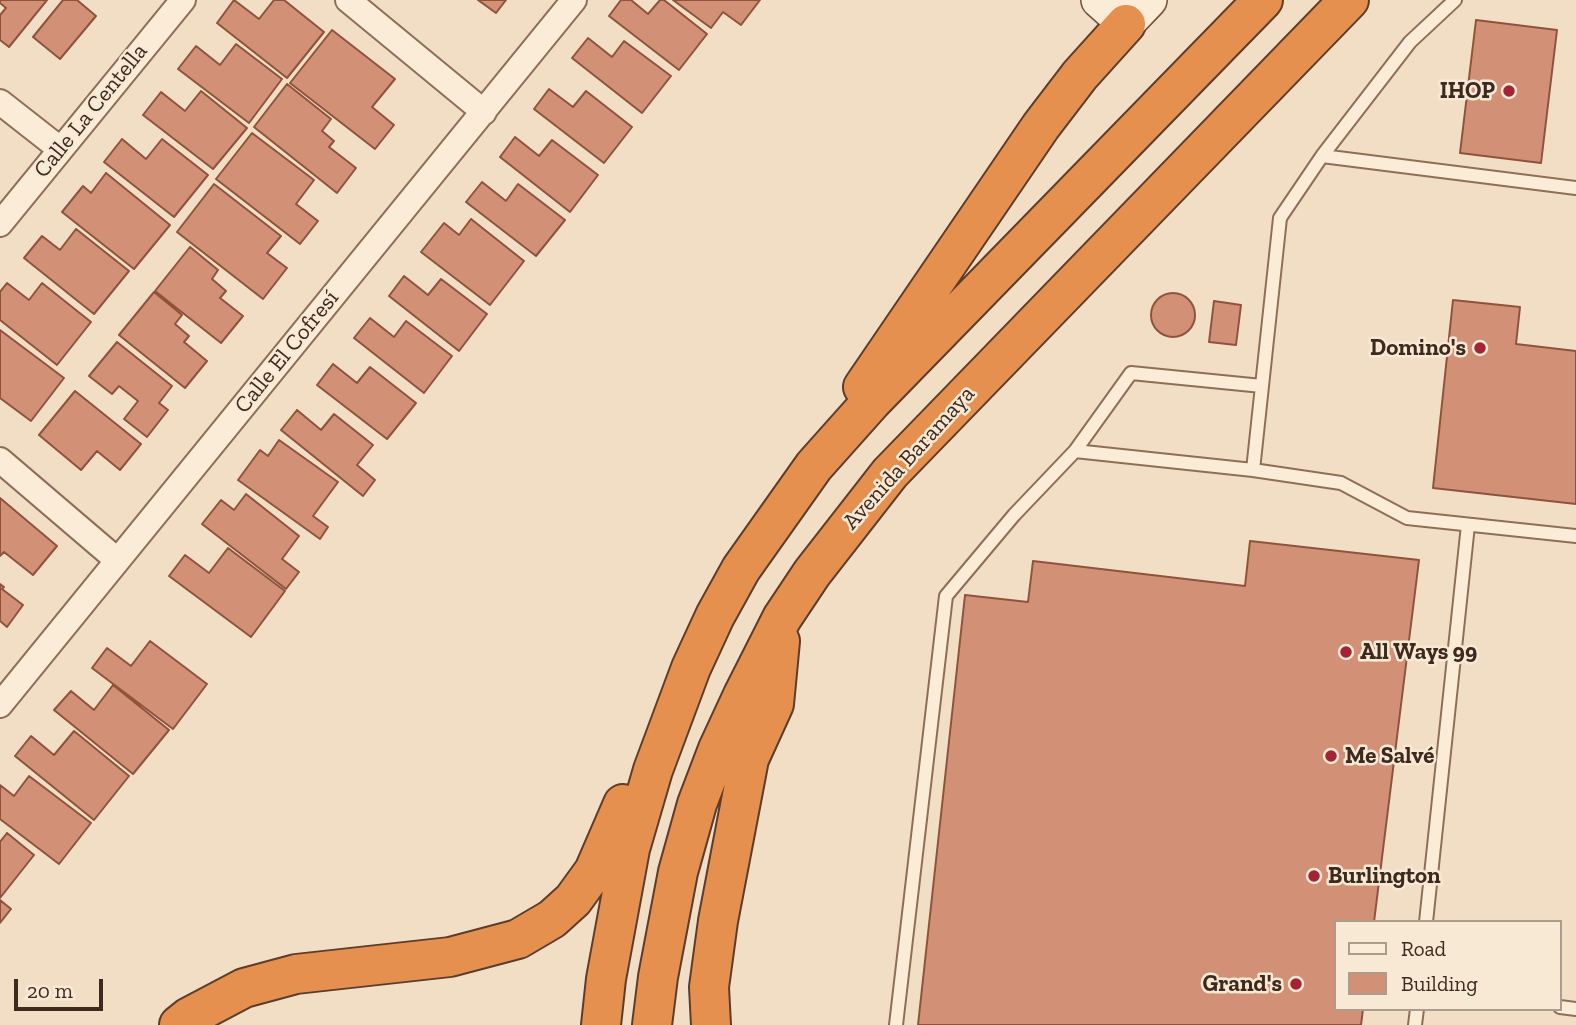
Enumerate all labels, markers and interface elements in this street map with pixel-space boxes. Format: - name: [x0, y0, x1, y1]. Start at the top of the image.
- street label: Calle La Centella: [28, 38, 154, 184]
- place label: IHOP: [1440, 77, 1495, 105]
- marker: IHOP: [1501, 83, 1517, 99]
- street label: Calle El Cofresí: [229, 285, 345, 419]
- place label: Domino's: [1370, 334, 1466, 362]
- marker: Domino's: [1472, 340, 1488, 356]
- street label: Avenida Baramaya: [837, 381, 981, 535]
- place label: All Ways 99: [1360, 638, 1477, 666]
- marker: All Ways 99: [1338, 644, 1354, 660]
- place label: Me Salvé: [1345, 742, 1434, 770]
- marker: Me Salvé: [1323, 748, 1339, 764]
- place label: Burlington: [1328, 862, 1441, 890]
- marker: Burlington: [1306, 868, 1322, 884]
- legend: [1334, 920, 1562, 1011]
- text: Road: [1401, 936, 1446, 961]
- scale bar: [18, 965, 107, 1009]
- place label: Grand's: [1202, 970, 1282, 998]
- text: Building: [1401, 971, 1478, 996]
- marker: Grand's: [1288, 976, 1304, 992]
- text: 20 m: [27, 978, 73, 1003]

